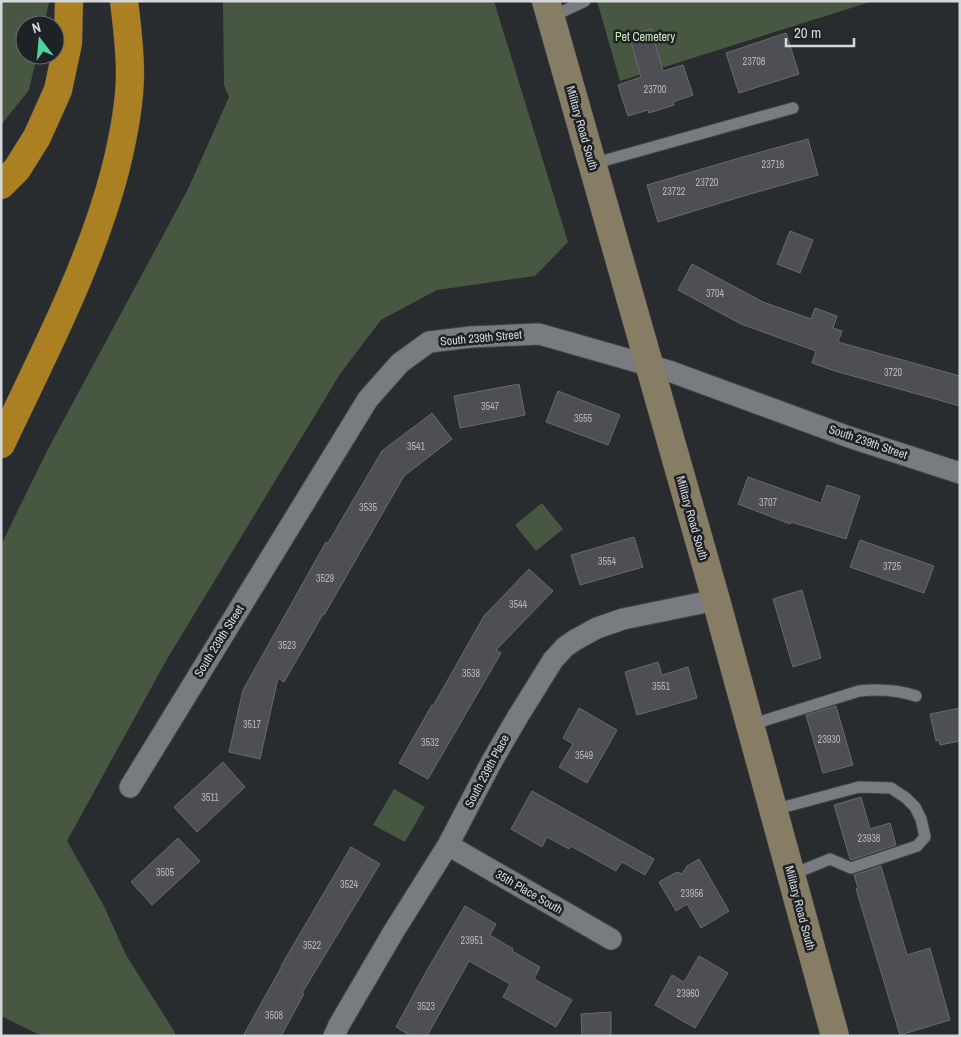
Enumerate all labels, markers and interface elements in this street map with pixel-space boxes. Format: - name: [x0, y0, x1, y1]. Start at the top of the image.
- north arrow: [15, 15, 65, 65]
- scale bar: [786, 15, 854, 47]
- text: N: [30, 18, 43, 37]
- text: 20 m: [794, 22, 821, 43]
- park label: Pet Cemetery: [615, 29, 675, 45]
- house number: 23708: [743, 55, 766, 68]
- house number: 23700: [644, 83, 667, 96]
- street label: Military Road South: [562, 84, 602, 172]
- house number: 23716: [762, 158, 785, 171]
- house number: 23720: [696, 176, 719, 189]
- house number: 23722: [663, 185, 686, 198]
- house number: 3704: [706, 287, 725, 300]
- street label: South 239th Street: [439, 326, 523, 350]
- house number: 3720: [884, 366, 903, 379]
- house number: 3547: [481, 400, 500, 413]
- house number: 3555: [574, 412, 593, 425]
- street label: South 239th Street: [827, 421, 910, 463]
- house number: 3541: [407, 440, 426, 453]
- street label: Military Road South: [672, 474, 712, 562]
- house number: 3707: [759, 496, 778, 509]
- house number: 3535: [359, 501, 378, 514]
- house number: 3554: [598, 555, 617, 568]
- house number: 3725: [883, 560, 902, 573]
- house number: 3529: [316, 572, 335, 585]
- house number: 3544: [509, 598, 528, 611]
- street label: South 239th Street: [190, 602, 248, 680]
- house number: 3523: [278, 639, 297, 652]
- house number: 3538: [462, 667, 481, 680]
- house number: 3551: [652, 680, 671, 693]
- house number: 3517: [243, 718, 262, 731]
- street label: South 239th Place: [461, 732, 513, 810]
- house number: 23930: [818, 733, 841, 746]
- house number: 3532: [421, 736, 440, 749]
- house number: 3549: [575, 749, 594, 762]
- house number: 3511: [201, 791, 219, 804]
- house number: 23938: [858, 832, 881, 845]
- street label: Military Road South: [781, 864, 819, 952]
- house number: 3505: [156, 866, 175, 879]
- street label: 35th Place South: [493, 866, 565, 918]
- house number: 3524: [340, 878, 359, 891]
- house number: 23956: [681, 887, 704, 900]
- house number: 23951: [461, 934, 484, 947]
- house number: 3522: [303, 939, 322, 952]
- house number: 23960: [677, 987, 700, 1000]
- house number: 3523: [417, 1000, 436, 1013]
- house number: 3508: [265, 1009, 284, 1022]

